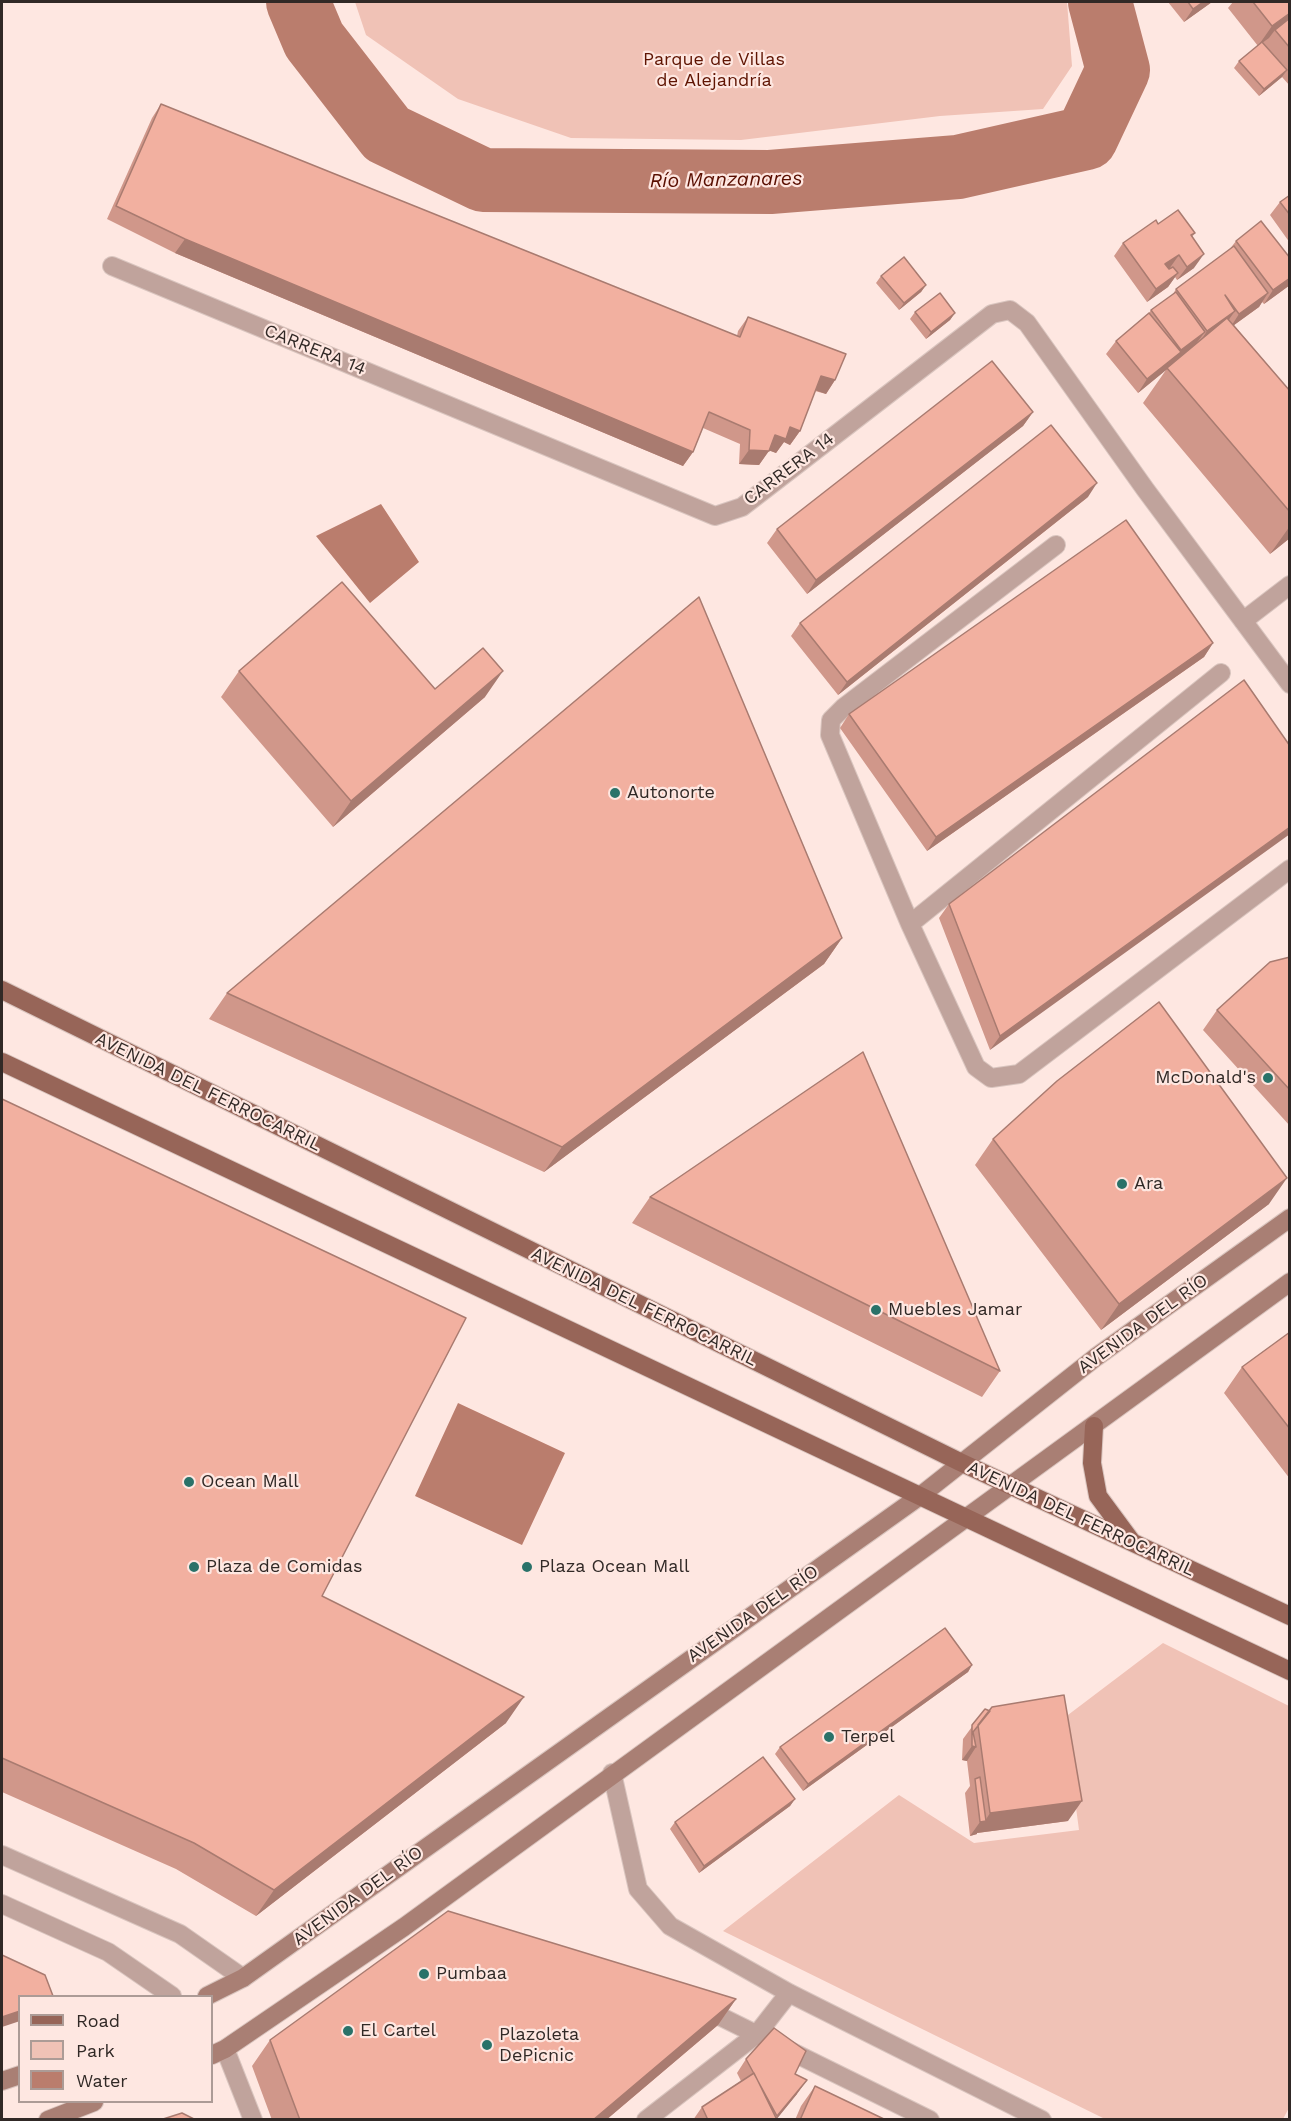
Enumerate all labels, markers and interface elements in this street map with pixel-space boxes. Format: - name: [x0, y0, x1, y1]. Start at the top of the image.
- park label: Parque de Villas de Alejandría: [643, 49, 785, 92]
- water label: Río Manzanares: [649, 167, 803, 193]
- street label: CARRERA 14: [261, 320, 369, 380]
- street label: CARRERA 14: [740, 428, 838, 510]
- place label: Autonorte: [627, 782, 715, 804]
- marker: Autonorte: [608, 786, 622, 800]
- street label: AVENIDA DEL FERROCARRIL: [92, 1028, 324, 1156]
- place label: McDonald's: [1155, 1067, 1256, 1089]
- marker: McDonald's: [1261, 1071, 1275, 1085]
- place label: Ara: [1134, 1173, 1163, 1195]
- marker: Ara: [1115, 1177, 1129, 1191]
- street label: AVENIDA DEL FERROCARRIL: [528, 1243, 760, 1371]
- street label: AVENIDA DEL RÍO: [1074, 1270, 1212, 1378]
- place label: Muebles Jamar: [888, 1299, 1022, 1321]
- marker: Muebles Jamar: [869, 1303, 883, 1317]
- street label: AVENIDA DEL FERROCARRIL: [964, 1457, 1198, 1581]
- place label: Ocean Mall: [201, 1471, 299, 1493]
- marker: Ocean Mall: [182, 1475, 196, 1489]
- place label: Plaza de Comidas: [206, 1556, 362, 1578]
- place label: Plaza Ocean Mall: [539, 1556, 689, 1578]
- marker: Plaza de Comidas: [187, 1560, 201, 1574]
- marker: Plaza Ocean Mall: [520, 1560, 534, 1574]
- street label: AVENIDA DEL RÍO: [683, 1561, 823, 1667]
- place label: Terpel: [841, 1726, 895, 1748]
- marker: Terpel: [822, 1730, 836, 1744]
- street label: AVENIDA DEL RÍO: [289, 1842, 427, 1950]
- place label: Pumbaa: [436, 1963, 507, 1985]
- marker: Pumbaa: [417, 1967, 431, 1981]
- legend: [18, 1995, 213, 2103]
- text: Road: [76, 2010, 120, 2031]
- place label: El Cartel: [360, 2020, 436, 2042]
- marker: El Cartel: [341, 2024, 355, 2038]
- place label: Plazoleta DePicnic: [499, 2024, 579, 2066]
- marker: Plazoleta DePicnic: [480, 2038, 494, 2052]
- text: Park: [76, 2040, 115, 2061]
- text: Water: [76, 2070, 128, 2091]

